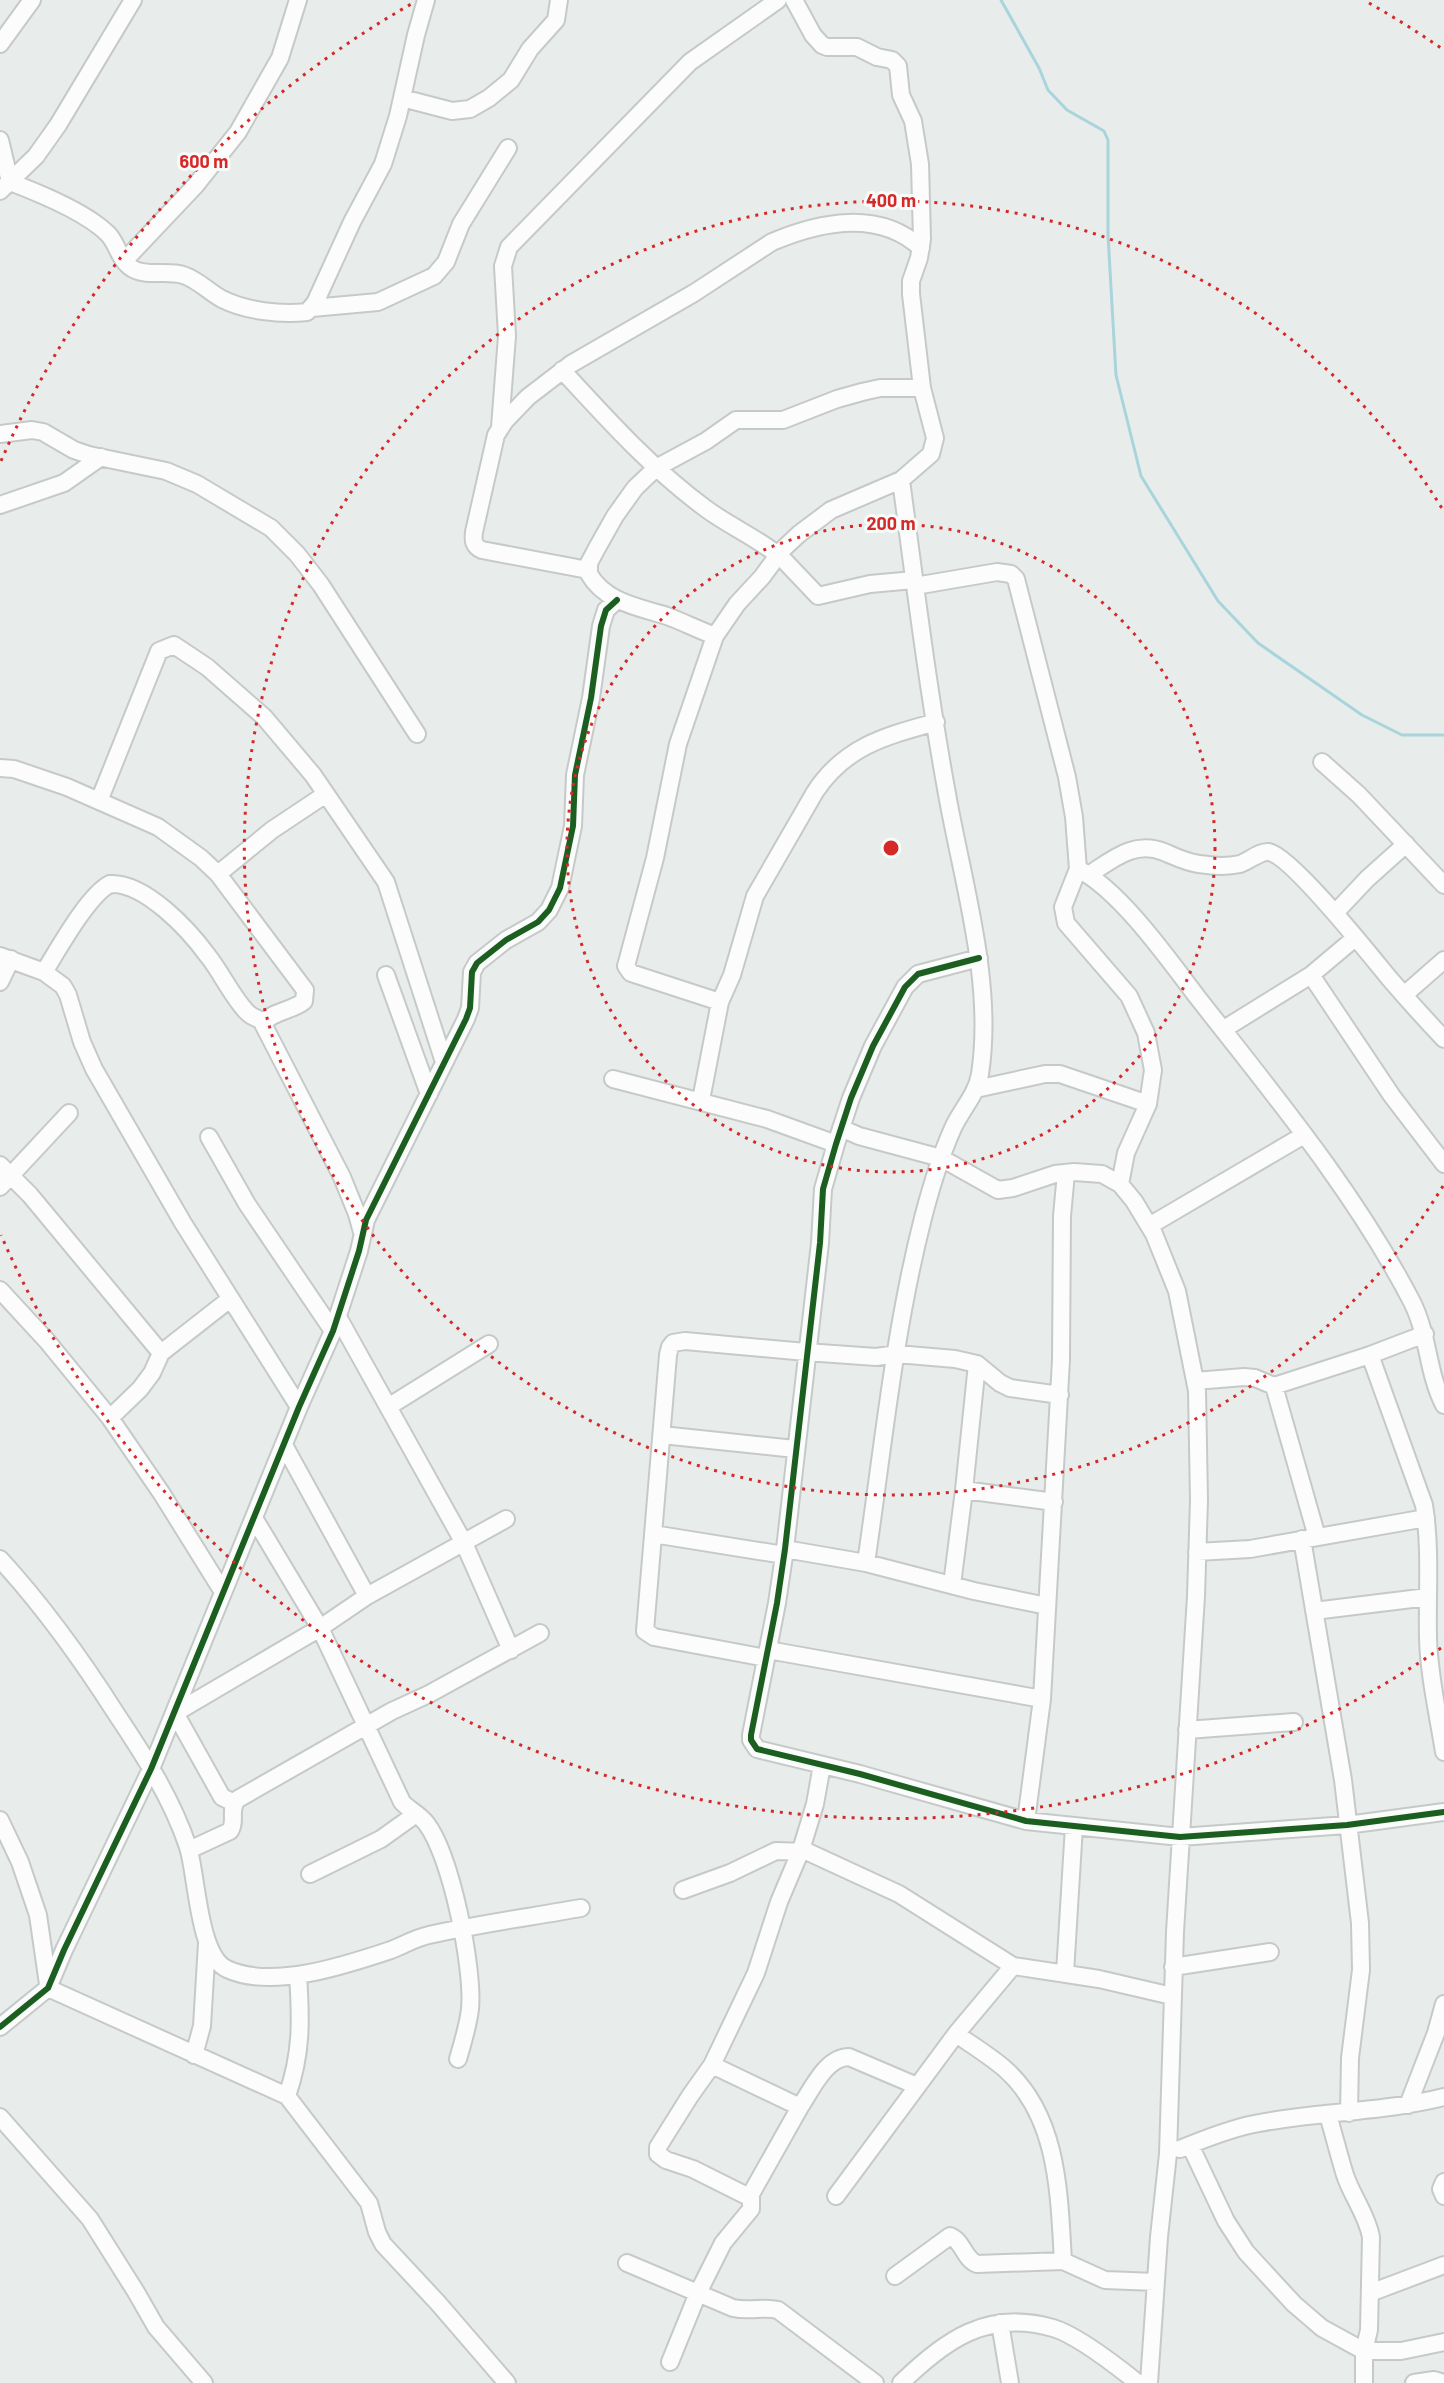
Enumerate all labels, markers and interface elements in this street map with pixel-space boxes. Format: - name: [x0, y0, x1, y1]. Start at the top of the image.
- text: 600 m: [180, 150, 228, 172]
- text: 400 m: [866, 189, 916, 211]
- text: 200 m: [866, 512, 916, 534]
- centre of rings: [881, 838, 901, 858]

